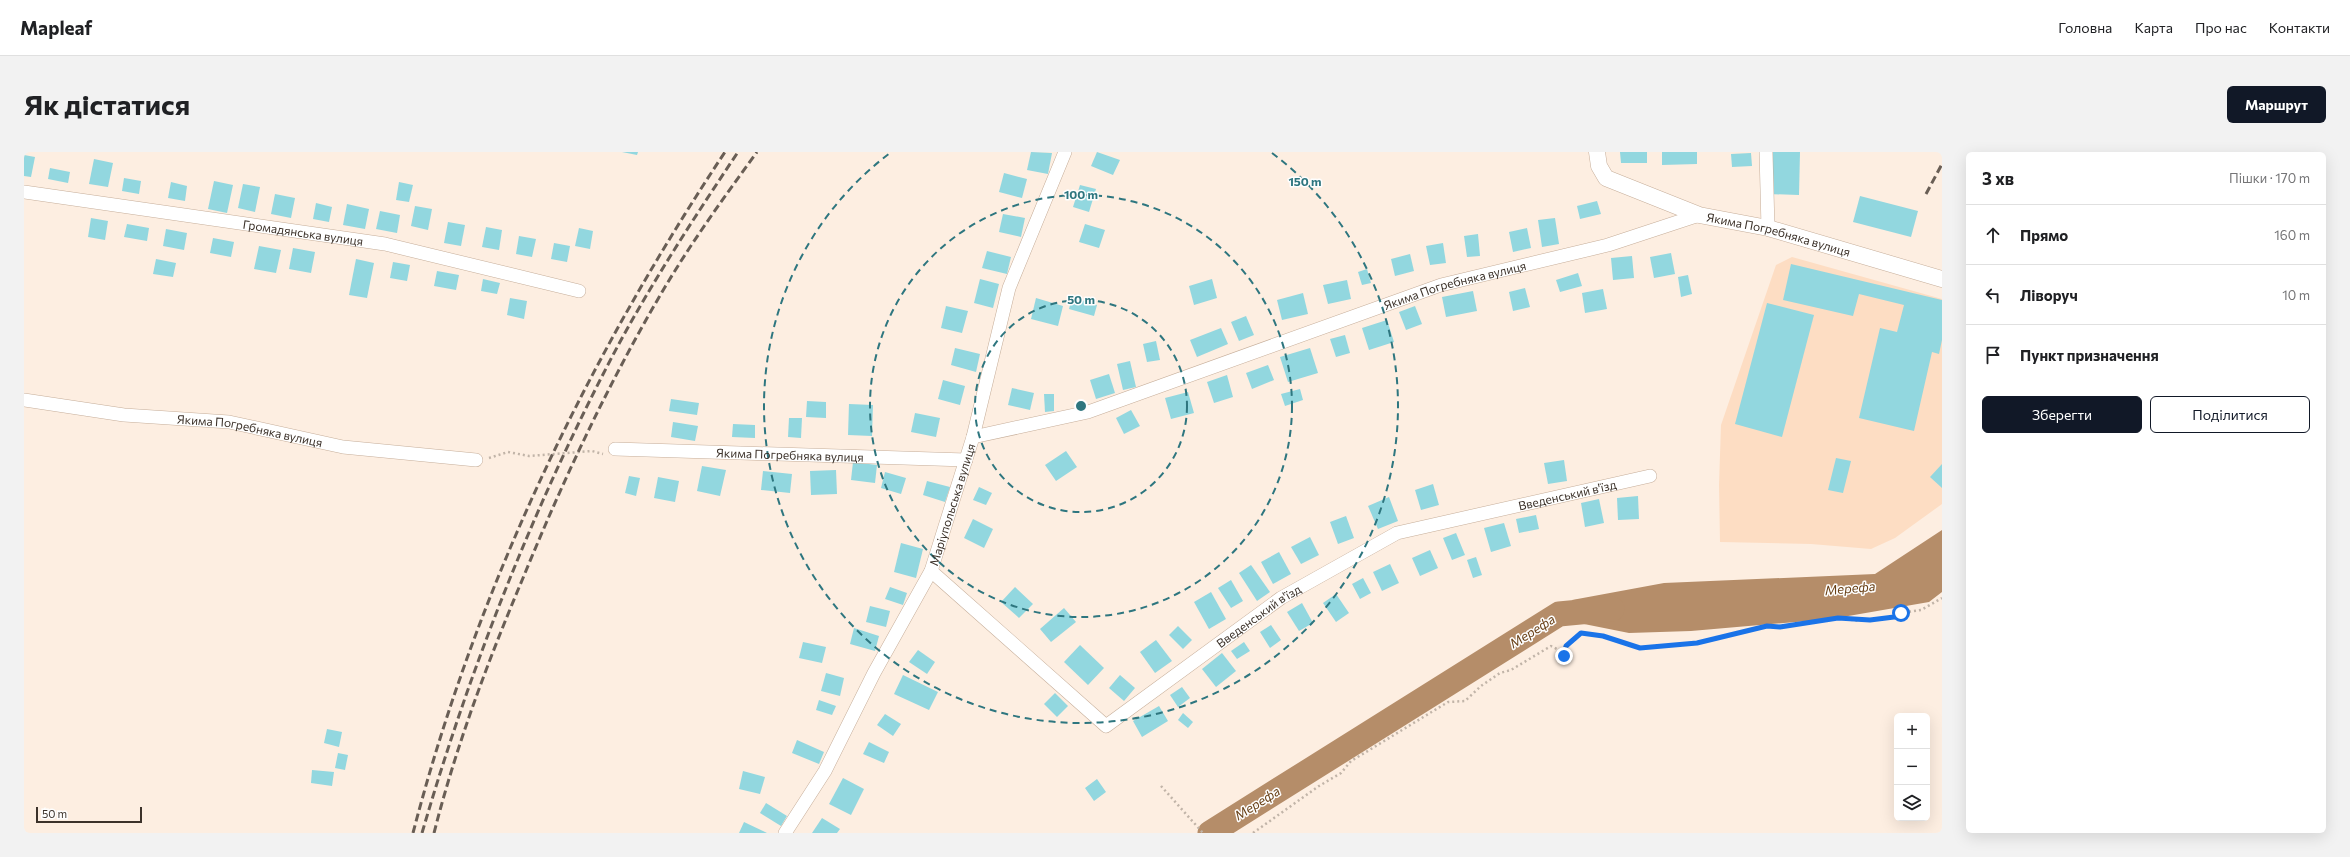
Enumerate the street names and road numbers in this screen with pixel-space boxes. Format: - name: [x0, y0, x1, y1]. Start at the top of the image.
- street label: Якима Погребняка вулиця: [1705, 210, 1852, 259]
- street label: Громадянська вулиця: [242, 217, 364, 248]
- street label: Якима Погребняка вулиця: [1381, 258, 1527, 312]
- street label: Якима Погребняка вулиця: [176, 412, 324, 449]
- street label: Маріупольська вулиця: [926, 442, 978, 567]
- street label: Якима Погребняка вулиця: [716, 445, 864, 464]
- street label: Введенський в'їзд: [1517, 477, 1618, 512]
- street label: Введенський в'їзд: [1213, 581, 1303, 650]

